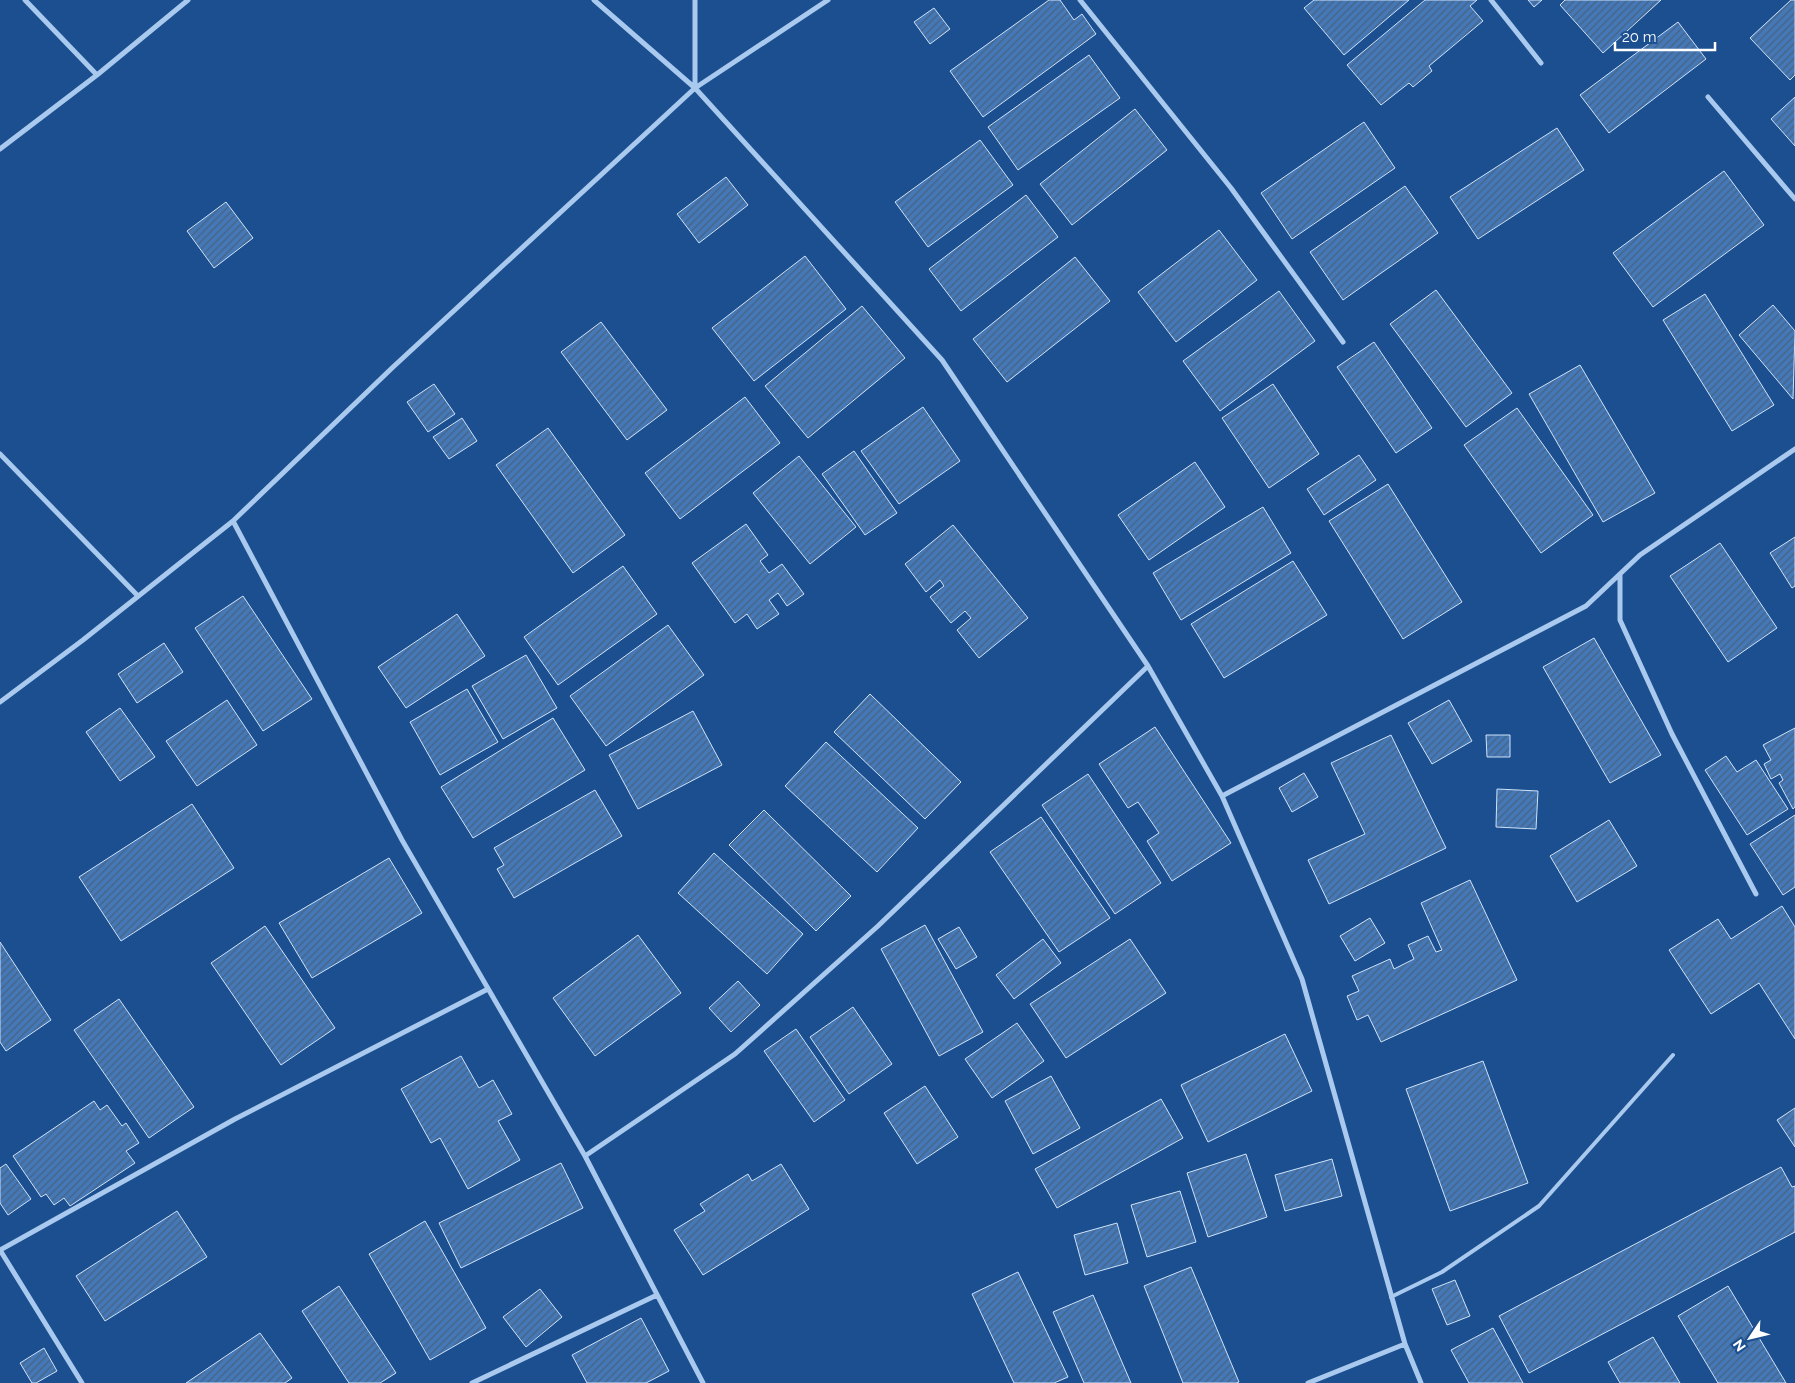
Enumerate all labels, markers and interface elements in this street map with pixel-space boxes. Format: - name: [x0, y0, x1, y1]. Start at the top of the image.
- scale bar: [1615, 20, 1715, 52]
- text: 20 m: [1622, 28, 1657, 46]
- north arrow: [1725, 1313, 1775, 1363]
- text: N: [1730, 1336, 1749, 1354]

